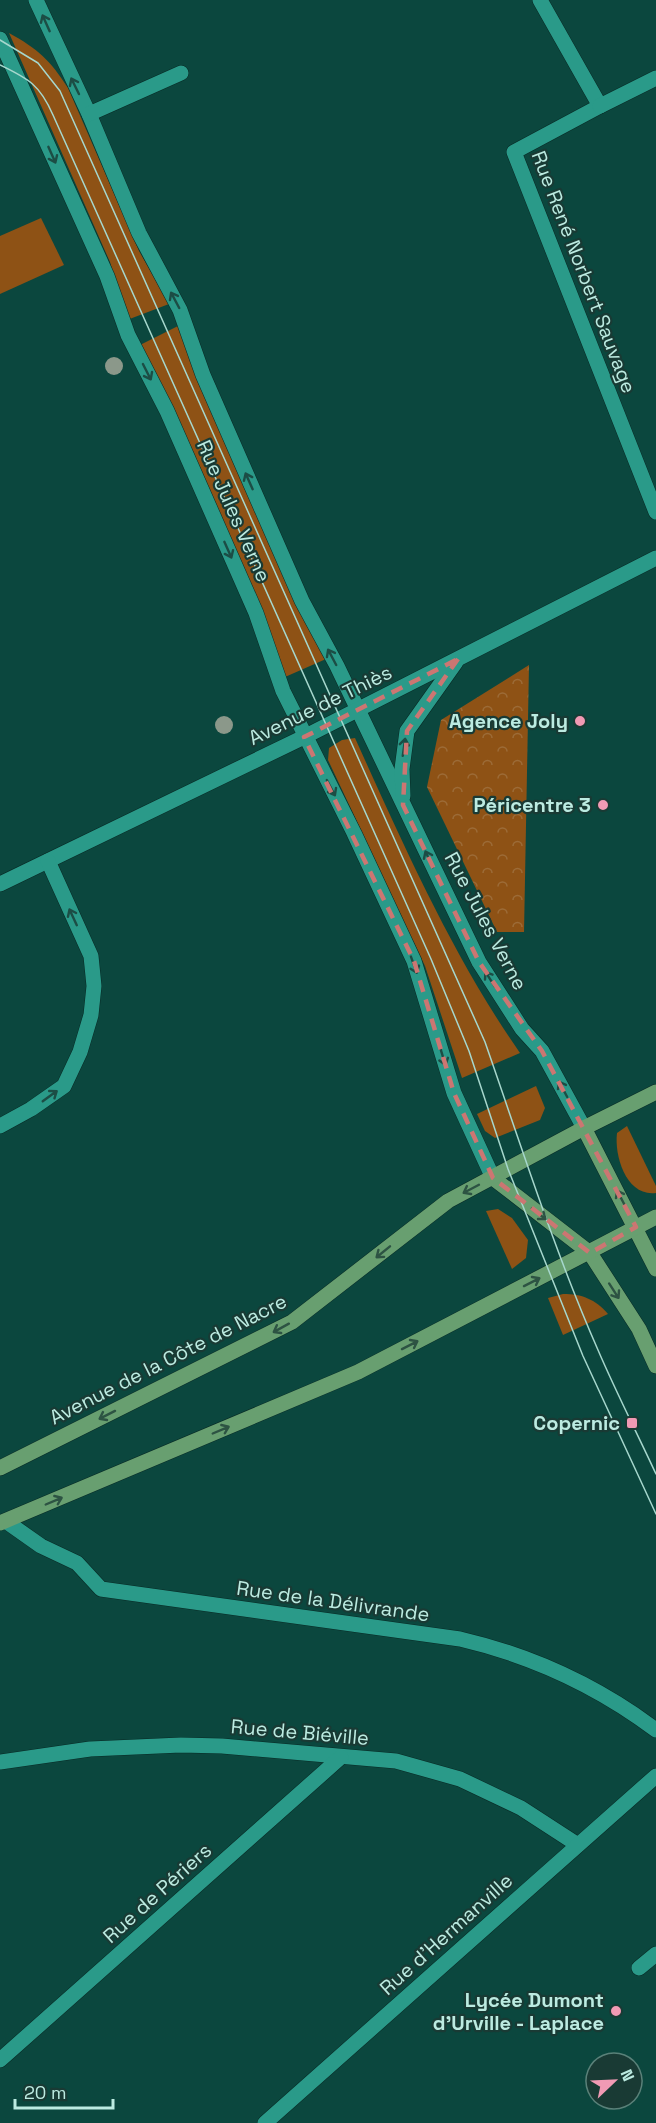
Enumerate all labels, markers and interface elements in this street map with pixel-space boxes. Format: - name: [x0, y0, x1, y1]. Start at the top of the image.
- one-way arrow: [40, 15, 52, 33]
- one-way arrow: [69, 77, 81, 95]
- one-way arrow: [47, 146, 58, 164]
- street label: Rue René Norbert Sauvage: [526, 147, 642, 397]
- one-way arrow: [168, 292, 180, 310]
- one-way arrow: [142, 363, 153, 381]
- street label: Rue Jules Verne: [191, 436, 277, 586]
- one-way arrow: [243, 472, 254, 490]
- one-way arrow: [223, 540, 234, 558]
- one-way arrow: [326, 649, 338, 666]
- street label: Avenue de Thiès: [244, 659, 396, 751]
- place label: Agence Joly: [449, 708, 568, 734]
- marker: Agence Joly: [573, 714, 587, 728]
- one-way arrow: [399, 737, 410, 757]
- one-way arrow: [326, 779, 337, 797]
- place label: Péricentre 3: [474, 792, 591, 818]
- marker: Péricentre 3: [596, 798, 610, 812]
- street label: Rue Jules Verne: [439, 847, 533, 995]
- one-way arrow: [422, 851, 434, 869]
- one-way arrow: [67, 909, 79, 927]
- one-way arrow: [410, 955, 421, 973]
- one-way arrow: [484, 971, 497, 988]
- one-way arrow: [438, 1047, 449, 1066]
- one-way arrow: [557, 1081, 568, 1099]
- one-way arrow: [41, 1089, 57, 1102]
- one-way arrow: [462, 1184, 480, 1195]
- one-way arrow: [615, 1189, 626, 1207]
- one-way arrow: [531, 1207, 547, 1220]
- one-way arrow: [375, 1245, 391, 1258]
- one-way arrow: [523, 1276, 540, 1288]
- one-way arrow: [609, 1282, 621, 1299]
- street label: Avenue de la Côte de Nacre: [45, 1288, 291, 1430]
- one-way arrow: [273, 1322, 290, 1334]
- one-way arrow: [401, 1339, 418, 1351]
- one-way arrow: [98, 1410, 116, 1421]
- place label: Copernic: [533, 1410, 620, 1436]
- marker: Copernic: [625, 1416, 639, 1430]
- one-way arrow: [212, 1423, 230, 1434]
- one-way arrow: [44, 1495, 63, 1506]
- street label: Rue de la Délivrande: [235, 1575, 431, 1627]
- street label: Rue de Biéville: [230, 1713, 370, 1751]
- street label: Rue de Périers: [97, 1837, 217, 1949]
- street label: Rue d'Hermanville: [374, 1867, 518, 2001]
- place label: Lycée Dumont d'Urville - Laplace: [433, 1987, 604, 2036]
- marker: Lycée Dumont d'Urville - Laplace: [609, 2004, 623, 2018]
- north arrow: [584, 2051, 644, 2111]
- text: N: [616, 2066, 639, 2084]
- scale bar: [15, 2072, 112, 2110]
- text: 20 m: [24, 2081, 67, 2104]

